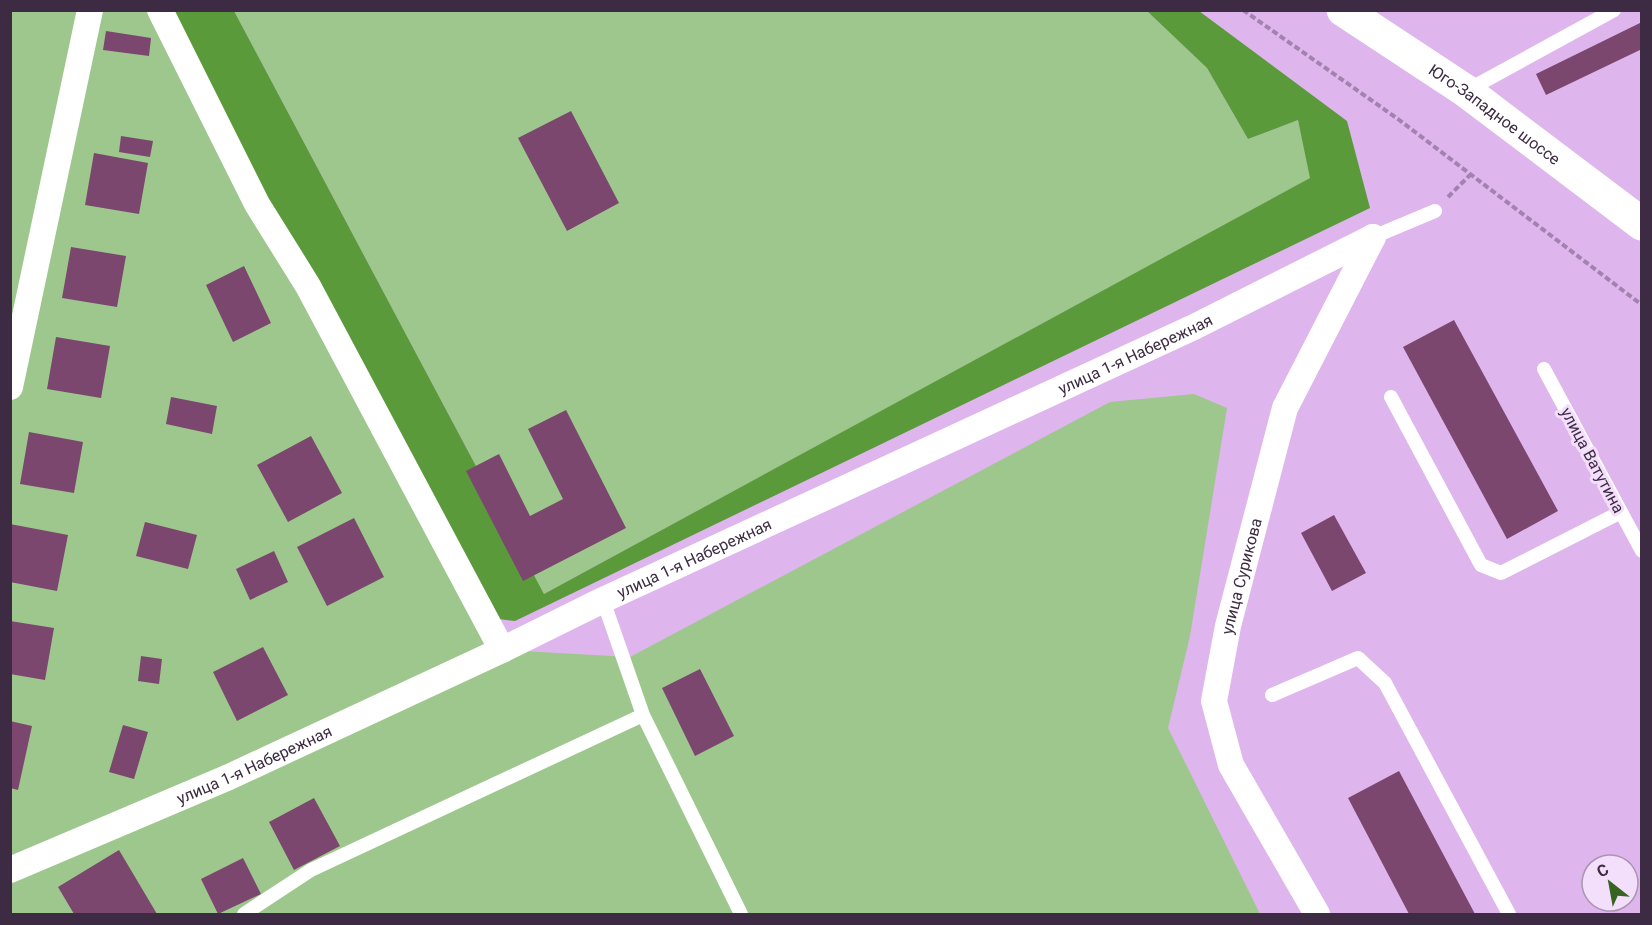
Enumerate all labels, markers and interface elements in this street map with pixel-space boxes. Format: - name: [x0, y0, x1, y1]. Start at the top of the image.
- street label: Юго-Западное шоссе: [1425, 60, 1564, 169]
- street label: улица 1-я Набережная: [1055, 310, 1216, 398]
- street label: улица Ватутина: [1557, 404, 1628, 516]
- street label: улица 1-я Набережная: [614, 515, 774, 602]
- street label: улица Сурикова: [1218, 516, 1266, 636]
- street label: улица 1-я Набережная: [174, 722, 335, 808]
- north arrow: [1580, 853, 1640, 913]
- text: С: [1593, 860, 1612, 881]

